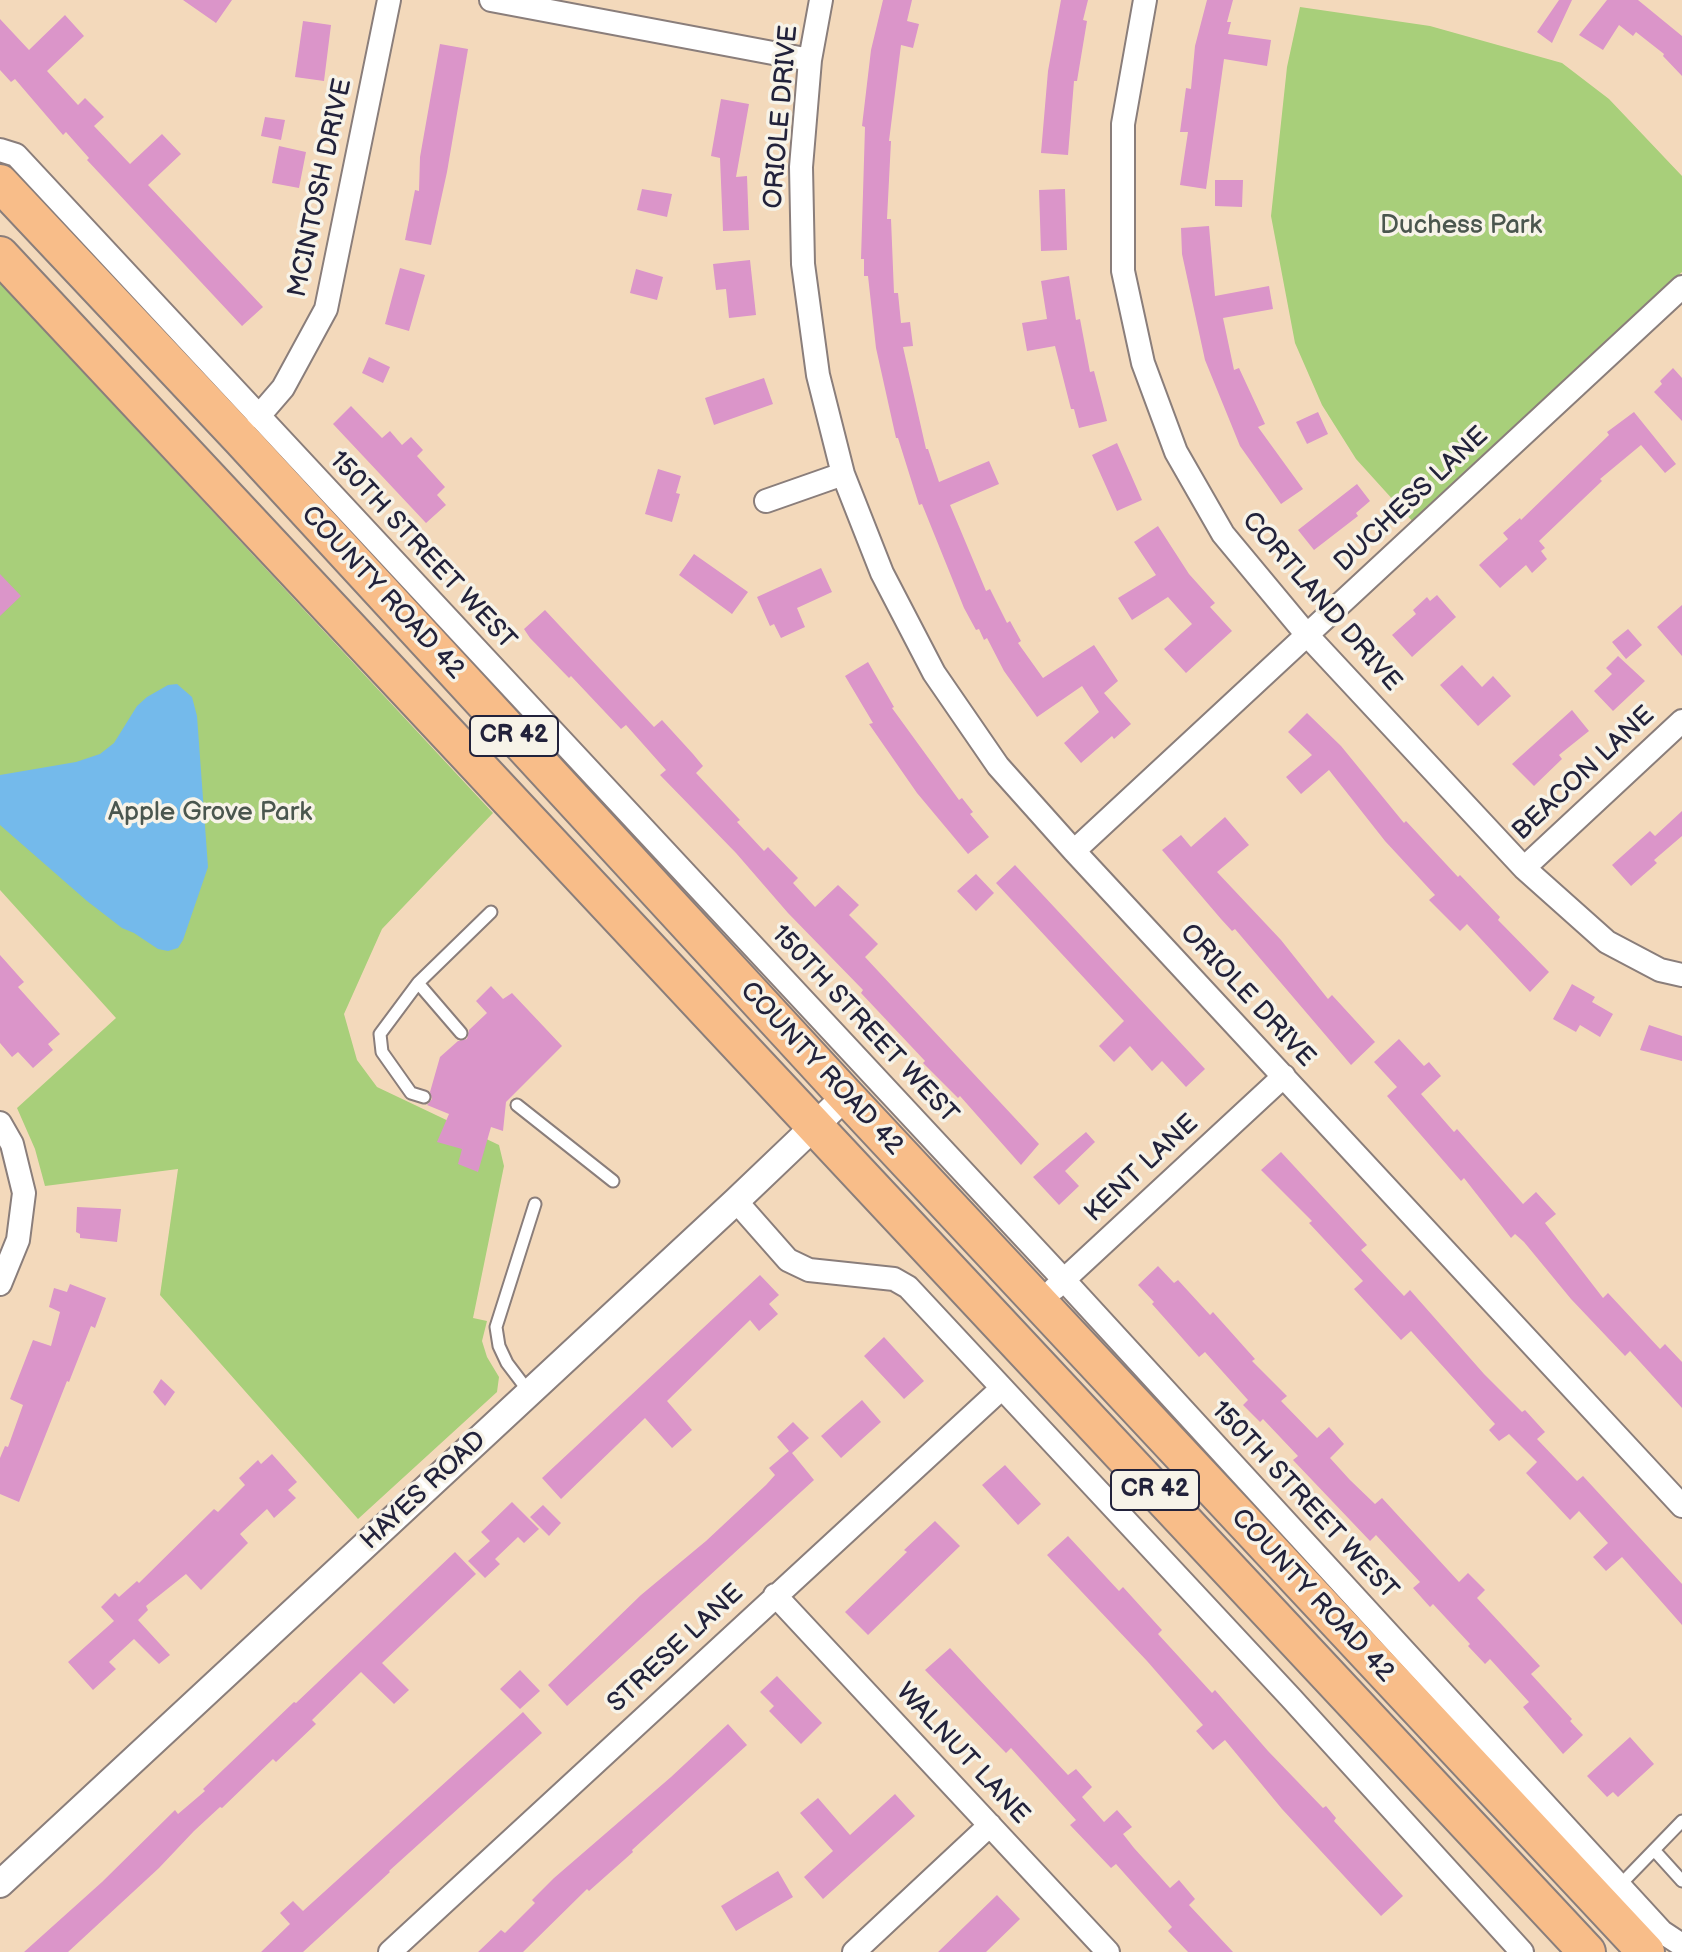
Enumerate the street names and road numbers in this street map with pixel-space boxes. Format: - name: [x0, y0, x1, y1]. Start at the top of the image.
- street label: ORIOLE DRIVE: [758, 24, 806, 210]
- street label: MCINTOSH DRIVE: [283, 76, 359, 300]
- street label: DUCHESS LANE: [1329, 421, 1495, 579]
- street label: 150TH STREET WEST: [322, 445, 522, 657]
- street label: COUNTY ROAD 42: [294, 500, 470, 686]
- street label: CORTLAND DRIVE: [1235, 506, 1407, 698]
- street label: BEACON LANE: [1507, 700, 1661, 848]
- road number: CR 42: [470, 716, 558, 756]
- street label: ORIOLE DRIVE: [1173, 918, 1321, 1074]
- street label: 150TH STREET WEST: [764, 919, 964, 1131]
- street label: COUNTY ROAD 42: [733, 976, 909, 1162]
- street label: KENT LANE: [1079, 1109, 1205, 1229]
- street label: 150TH STREET WEST: [1204, 1395, 1404, 1607]
- street label: HAYES ROAD: [355, 1425, 493, 1557]
- road number: CR 42: [1111, 1470, 1199, 1510]
- street label: COUNTY ROAD 42: [1224, 1503, 1400, 1689]
- street label: STRESE LANE: [602, 1578, 750, 1720]
- street label: WALNUT LANE: [889, 1677, 1035, 1831]

